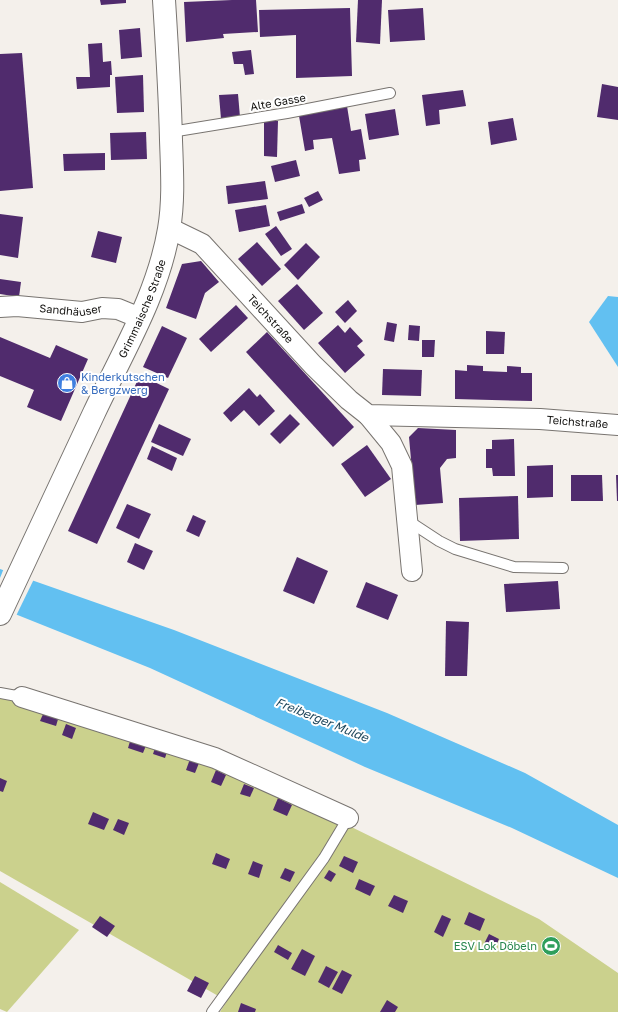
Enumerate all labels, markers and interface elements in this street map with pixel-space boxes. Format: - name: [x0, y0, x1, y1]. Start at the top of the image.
- street label: Alte Gasse: [249, 90, 307, 113]
- street label: Grimmaische Straße: [115, 258, 168, 360]
- street label: Teichstraße: [245, 291, 296, 345]
- street label: Sandhäuser: [39, 301, 104, 318]
- place label: Kinderkutschen & Bergzwerg: [81, 370, 165, 396]
- shop icon: Kinderkutschen & Bergzwerg: [56, 372, 78, 394]
- street label: Teichstraße: [546, 413, 609, 430]
- water label: Freiberger Mulde: [274, 694, 372, 745]
- sports icon: ESV Lok Döbeln: [540, 935, 562, 957]
- place label: ESV Lok Döbeln: [454, 939, 537, 952]

